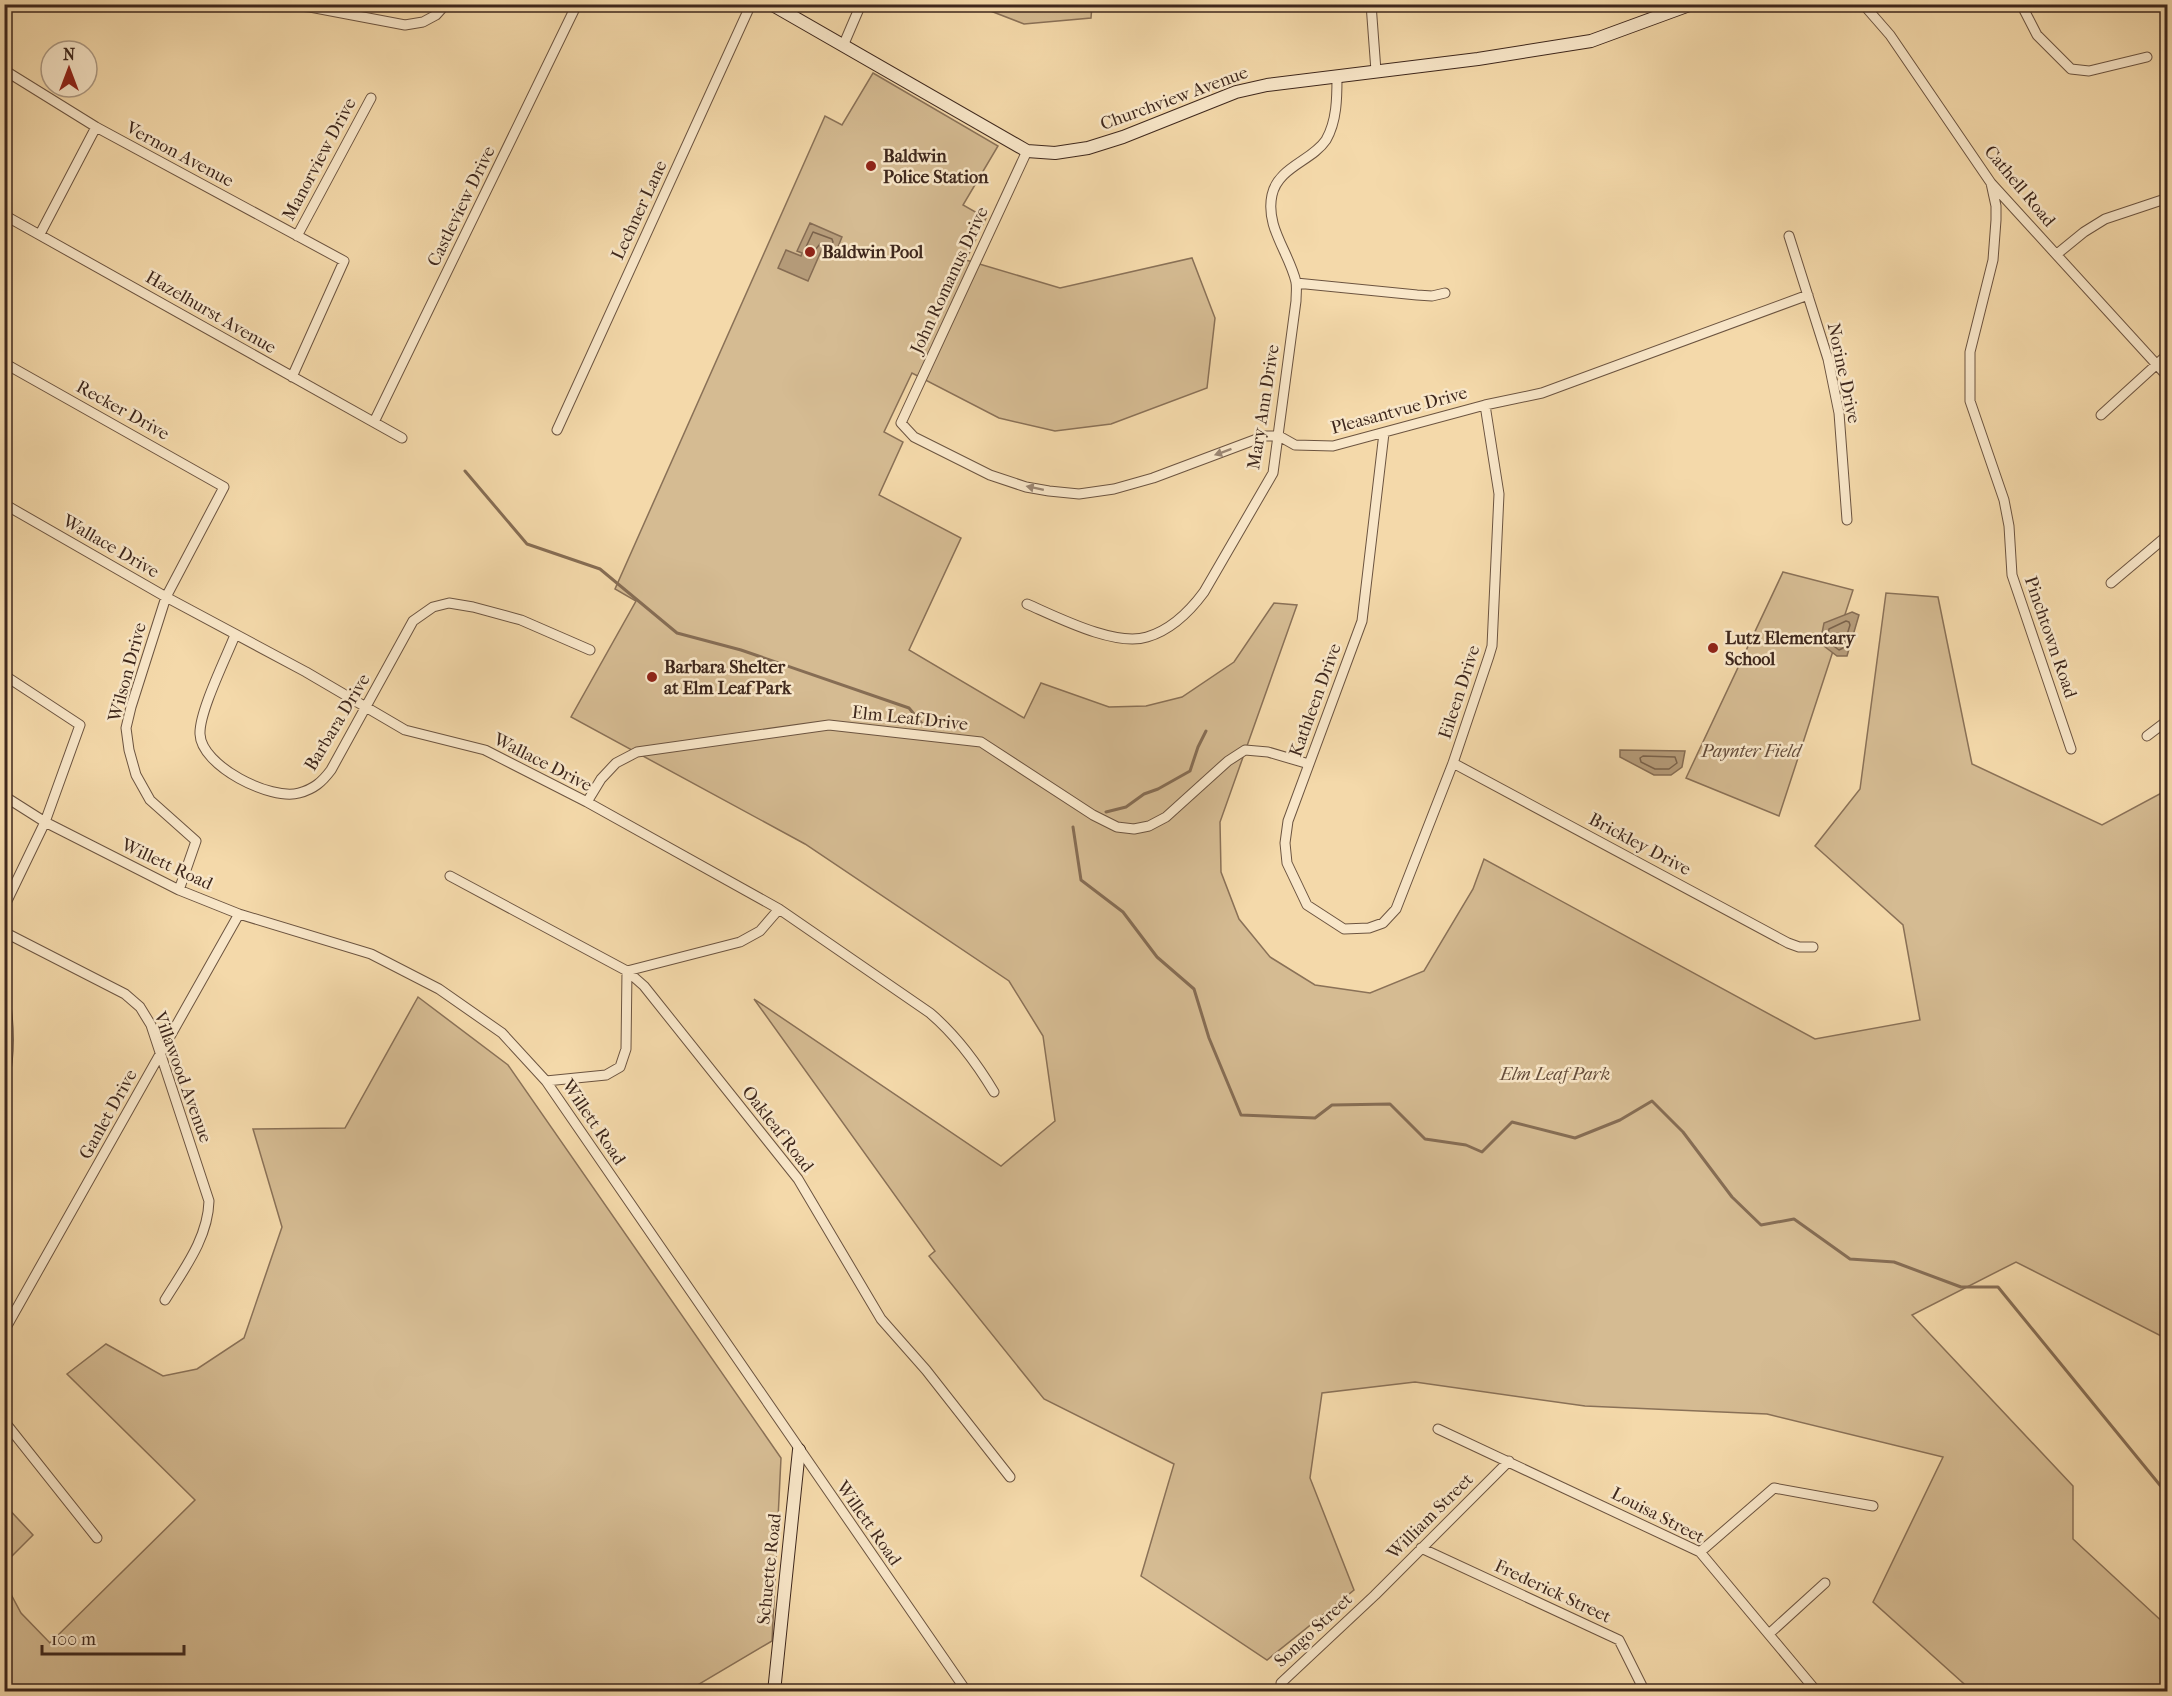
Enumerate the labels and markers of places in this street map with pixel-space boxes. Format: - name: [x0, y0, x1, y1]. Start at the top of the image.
- place label: Baldwin Police Station: [883, 146, 989, 188]
- marker: Baldwin Police Station: [864, 159, 878, 173]
- place label: Baldwin Pool: [822, 242, 924, 263]
- marker: Baldwin Pool: [803, 245, 817, 259]
- place label: Lutz Elementary School: [1725, 628, 1856, 670]
- marker: Lutz Elementary School: [1706, 641, 1720, 655]
- place label: Barbara Shelter at Elm Leaf Park: [664, 657, 792, 699]
- marker: Barbara Shelter at Elm Leaf Park: [645, 670, 659, 684]

